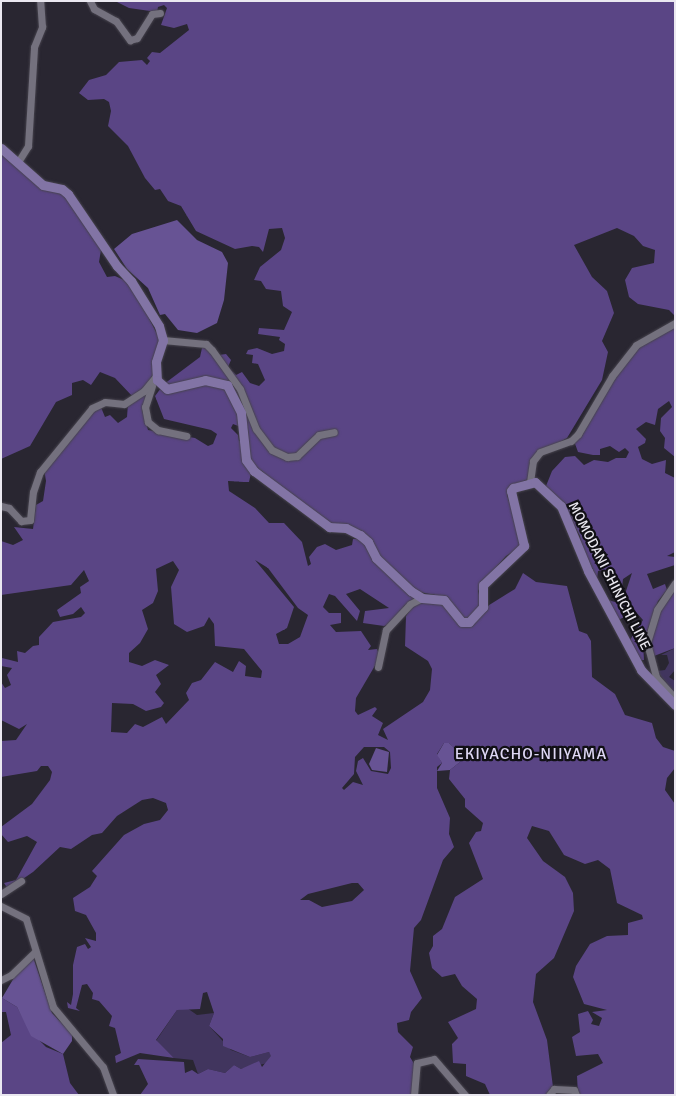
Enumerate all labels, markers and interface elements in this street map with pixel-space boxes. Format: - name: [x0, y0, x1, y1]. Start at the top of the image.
- street label: MOMODANI SHINICHI LINE: [564, 499, 654, 653]
- district label: EKIYACHO-NIIYAMA: [453, 744, 609, 764]

